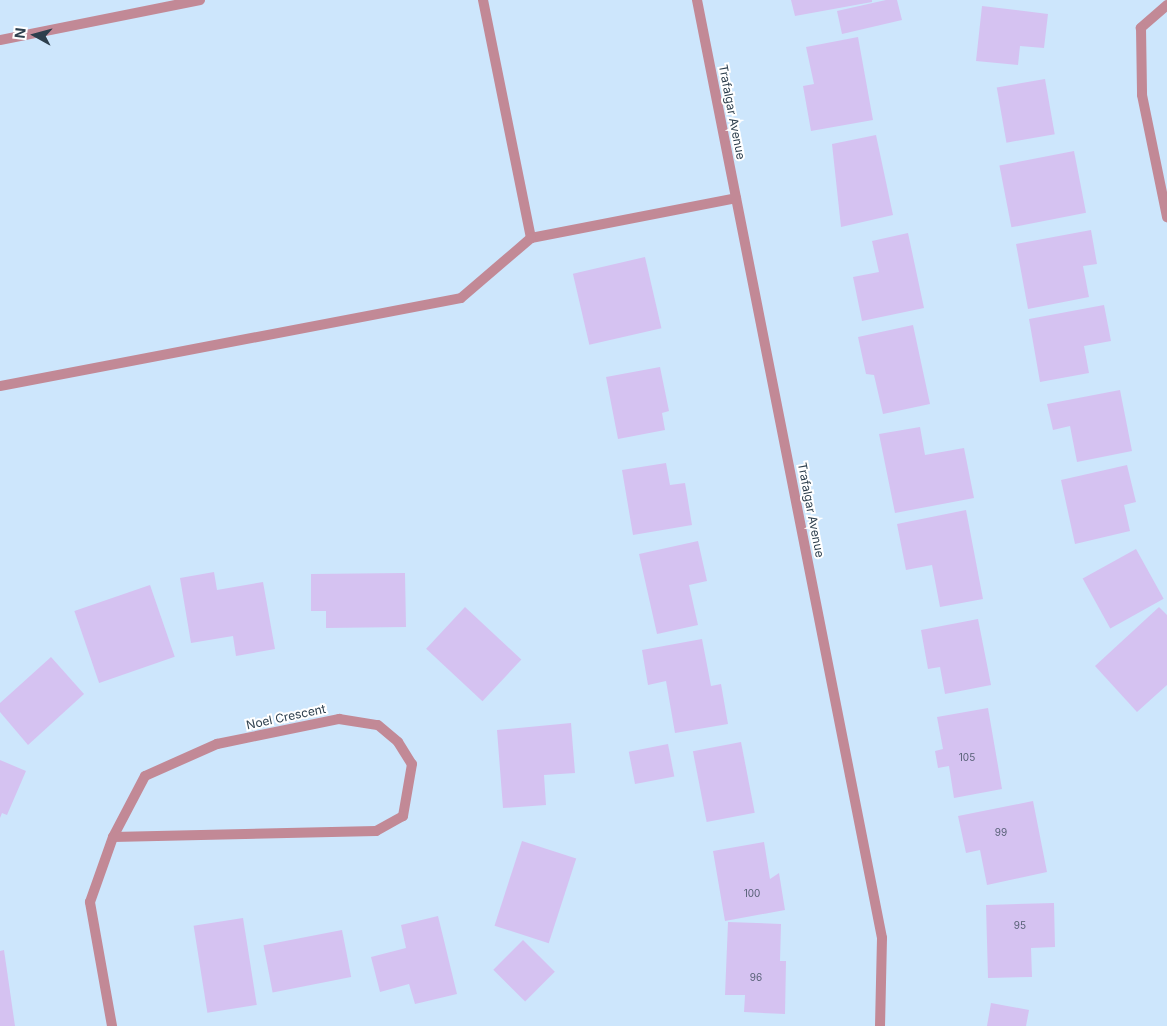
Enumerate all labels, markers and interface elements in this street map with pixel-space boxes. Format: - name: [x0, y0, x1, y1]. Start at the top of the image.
- north arrow: [10, 10, 60, 60]
- text: N: [11, 27, 29, 39]
- street label: Trafalgar Avenue: [716, 63, 748, 161]
- street label: Trafalgar Avenue: [795, 461, 827, 559]
- street label: Noel Crescent: [245, 702, 327, 732]
- house number: 105: [959, 752, 975, 764]
- house number: 99: [995, 827, 1007, 839]
- house number: 100: [744, 888, 760, 900]
- house number: 95: [1014, 920, 1026, 932]
- house number: 96: [750, 972, 762, 984]

